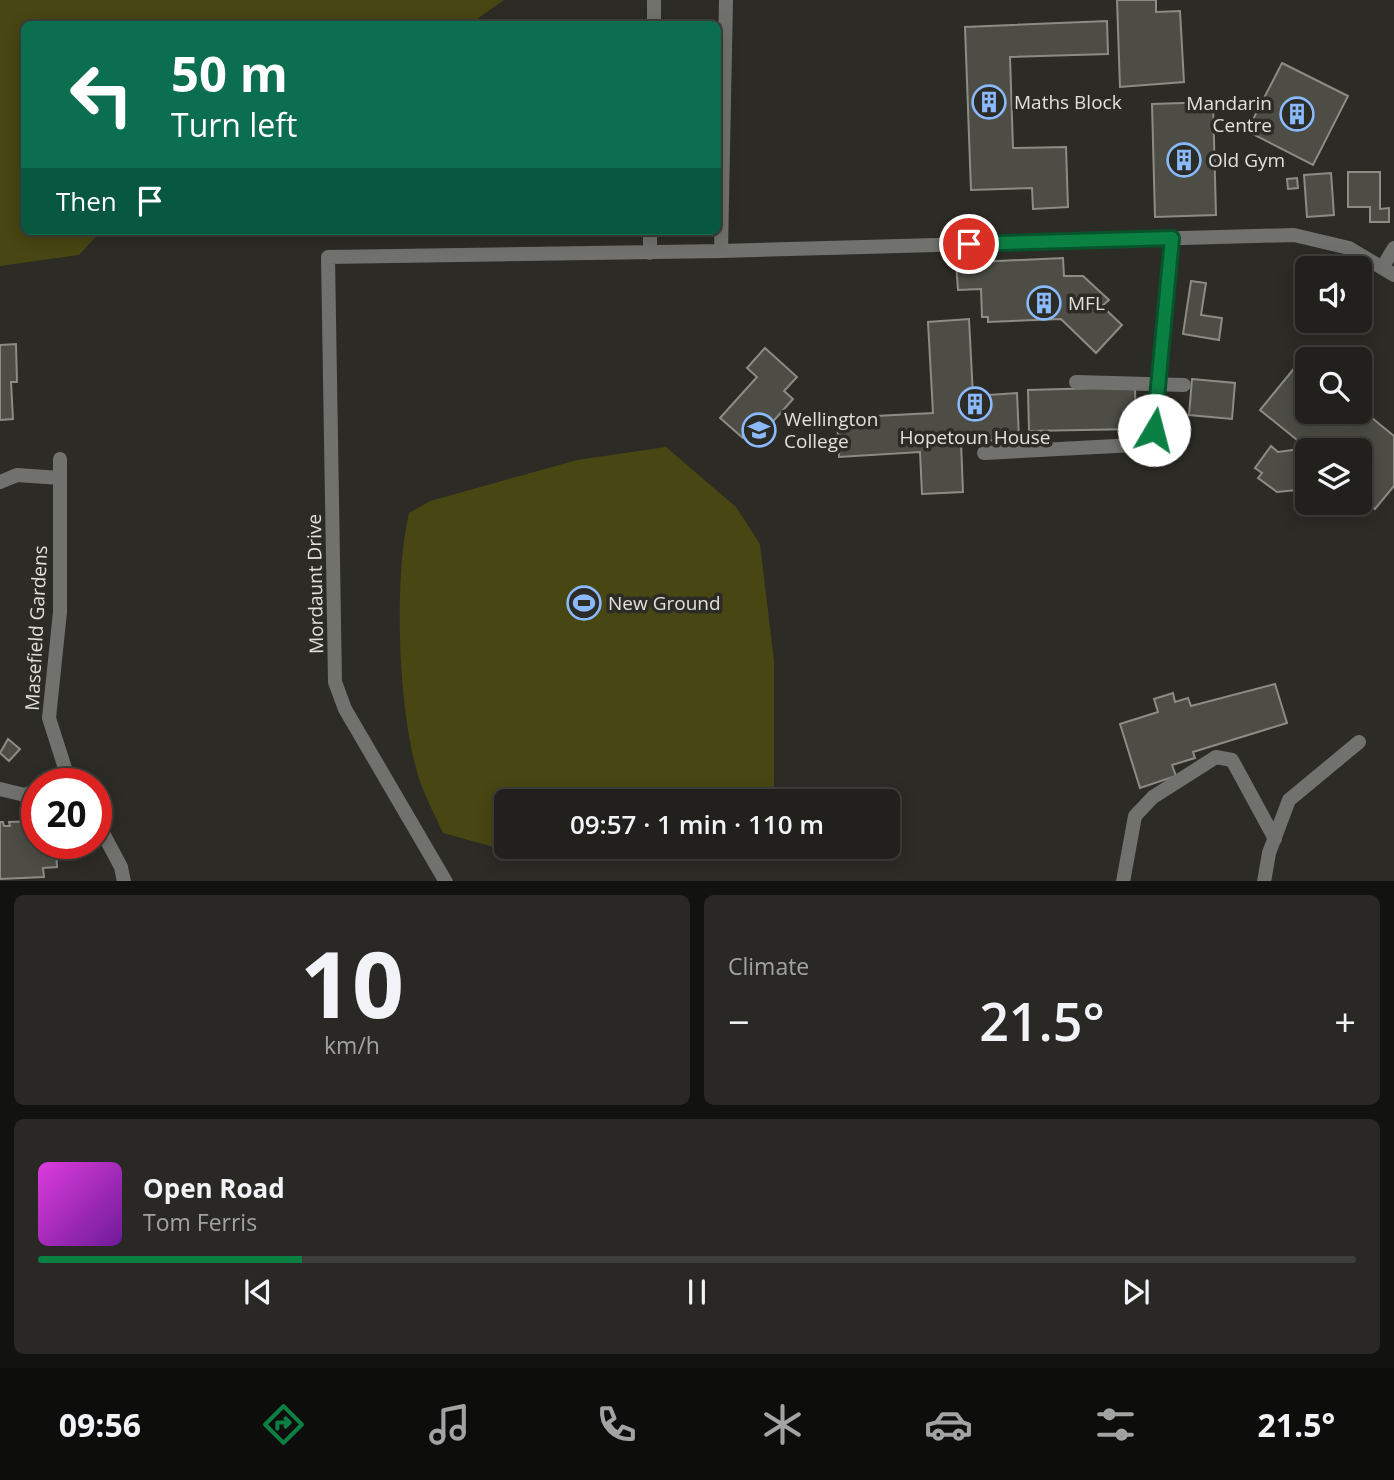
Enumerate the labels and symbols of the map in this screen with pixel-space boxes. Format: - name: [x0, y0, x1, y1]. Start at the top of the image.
- building icon: Maths Block: [970, 83, 1008, 121]
- place label: Maths Block: [1014, 89, 1122, 115]
- place label: Mandarin Centre: [1186, 90, 1272, 138]
- building icon: Mandarin Centre: [1278, 95, 1316, 133]
- building icon: Old Gym: [1165, 141, 1203, 179]
- place label: Old Gym: [1208, 147, 1285, 173]
- pin: [939, 214, 999, 274]
- building icon: MFL: [1025, 284, 1063, 322]
- place label: MFL: [1068, 290, 1105, 316]
- building icon: Hopetoun House: [956, 385, 994, 423]
- position arrow: [1117, 393, 1191, 467]
- place label: Wellington College: [784, 406, 878, 454]
- school or university icon: Wellington College: [740, 411, 778, 449]
- place label: Hopetoun House: [900, 424, 1051, 450]
- street label: Mordaunt Drive: [301, 514, 329, 654]
- street label: Masefield Gardens: [19, 545, 53, 711]
- sports icon: New Ground: [565, 584, 603, 622]
- place label: New Ground: [608, 590, 721, 616]
- speed limit sign: 20: [21, 768, 112, 859]

